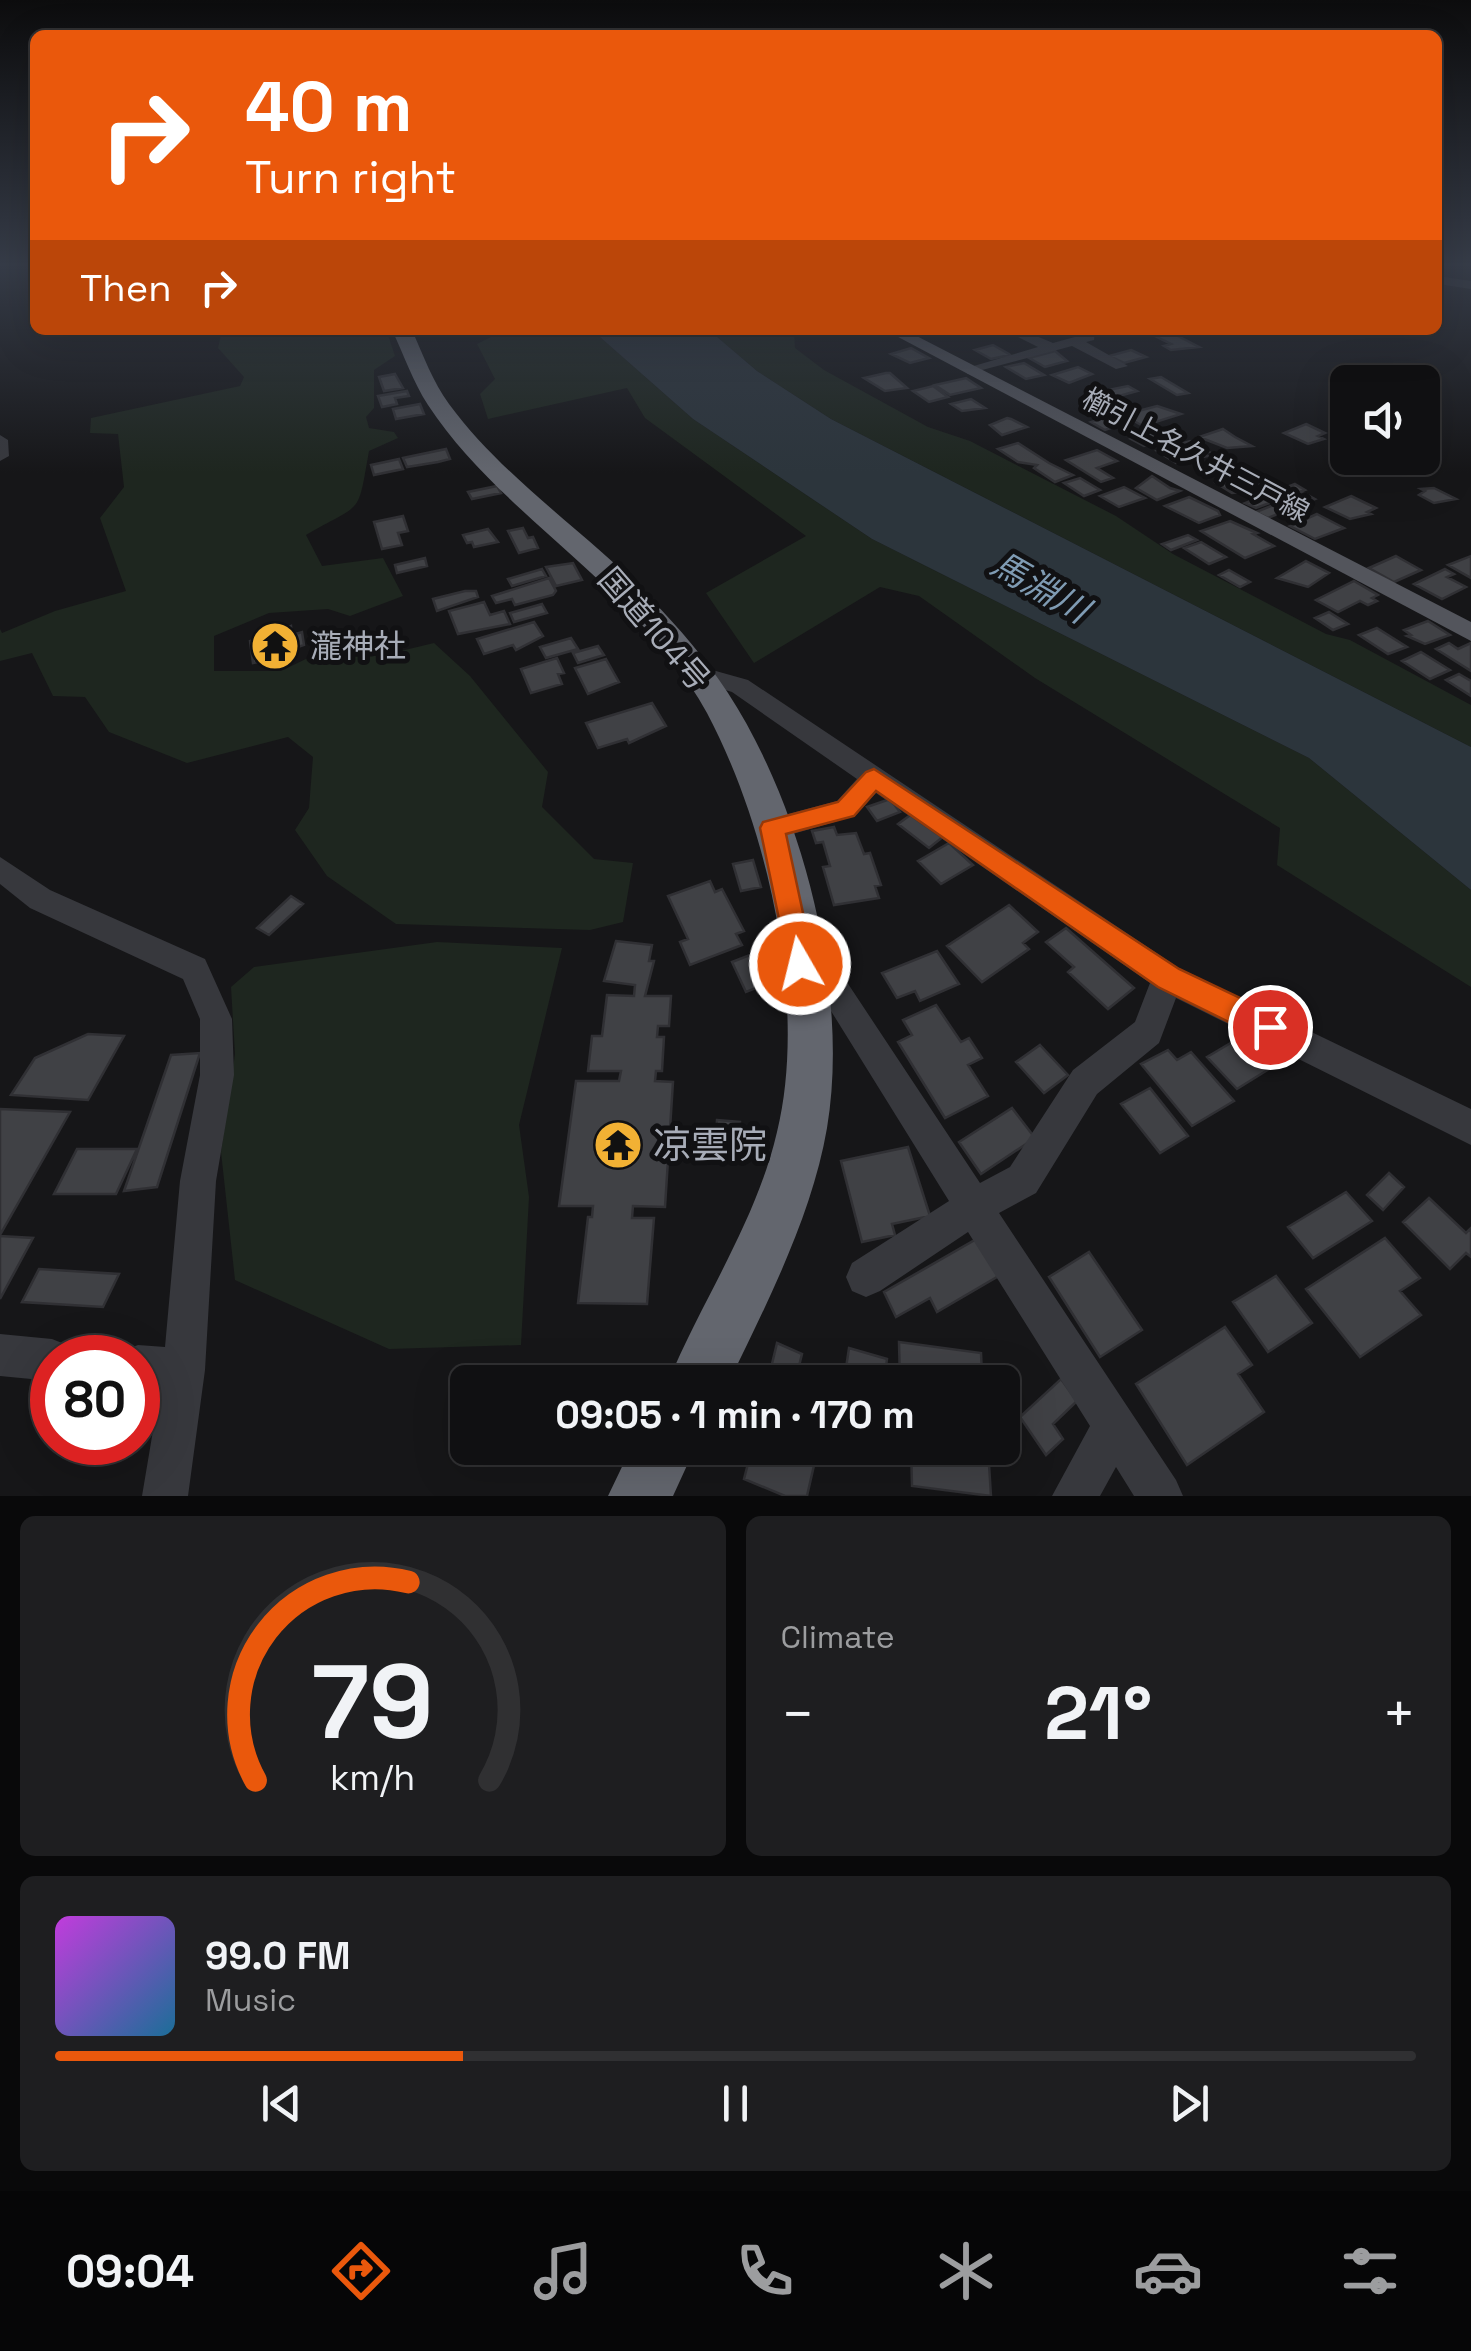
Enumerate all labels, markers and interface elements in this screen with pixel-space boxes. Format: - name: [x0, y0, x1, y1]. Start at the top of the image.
- text: 40 m: [245, 62, 412, 151]
- icon: right: [80, 70, 210, 200]
- text: Turn right: [245, 149, 456, 206]
- icon: right: [191, 260, 246, 315]
- text: Then: [80, 264, 171, 312]
- map controls: [1330, 365, 1440, 475]
- button: sound: [1330, 365, 1440, 475]
- street label: 櫛引上名久井三戸線: [1076, 380, 1316, 530]
- water label: 馬淵川: [984, 542, 1100, 634]
- street label: 国道104号: [590, 559, 718, 699]
- temple icon: 瀧神社: [249, 620, 301, 672]
- place label: 瀧神社: [310, 626, 406, 666]
- position arrow: [748, 912, 852, 1016]
- pin: [1228, 985, 1313, 1070]
- icon: arrive: [1243, 1000, 1298, 1055]
- temple icon: 凉雲院: [592, 1119, 644, 1171]
- place label: 凉雲院: [653, 1121, 767, 1169]
- speed limit sign: 80: [30, 1335, 160, 1465]
- text: 09:05 · 1 min · 170 m: [555, 1391, 915, 1439]
- text: Climate: [781, 1617, 895, 1657]
- text: 79: [312, 1636, 434, 1768]
- text: 21°: [1044, 1665, 1152, 1761]
- text: −: [781, 1679, 815, 1749]
- text: +: [1382, 1679, 1416, 1749]
- text: km/h: [330, 1755, 415, 1800]
- text: 99.0 FM: [205, 1932, 351, 1980]
- text: Music: [205, 1980, 296, 2020]
- icon: previous: [254, 2076, 309, 2131]
- icon: pause: [708, 2076, 763, 2131]
- icon: next: [1162, 2076, 1217, 2131]
- icon: directions: [326, 2236, 396, 2306]
- icon: music: [528, 2236, 598, 2306]
- icon: phone: [730, 2236, 800, 2306]
- icon: climate: [931, 2236, 1001, 2306]
- icon: car: [1133, 2236, 1203, 2306]
- icon: filters: [1335, 2236, 1405, 2306]
- text: 09:04: [66, 2243, 194, 2300]

